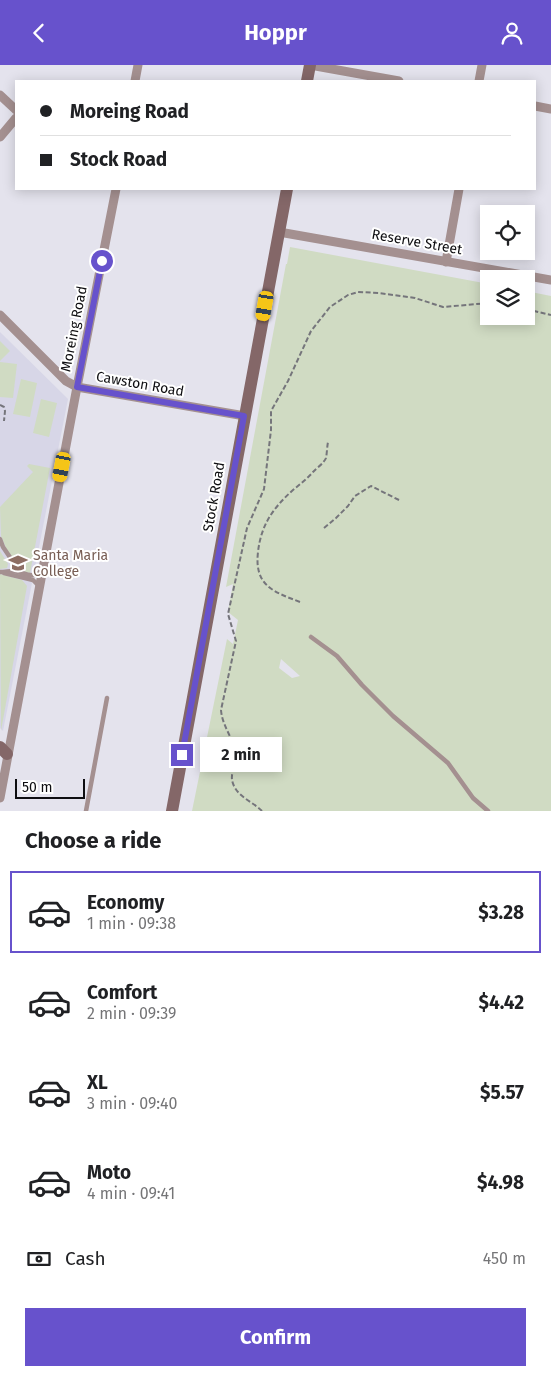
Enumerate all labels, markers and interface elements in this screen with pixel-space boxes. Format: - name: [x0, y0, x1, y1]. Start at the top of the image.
- icon: back: [25, 19, 53, 47]
- text: Hoppr: [244, 19, 307, 46]
- icon: person: [498, 19, 526, 47]
- text: Moreing Road: [70, 100, 189, 123]
- text: Stock Road: [70, 148, 167, 171]
- map controls: [480, 205, 535, 325]
- button: locate: [480, 205, 535, 260]
- street label: Reserve Street: [370, 226, 465, 258]
- route start: [91, 250, 113, 272]
- button: layers: [480, 270, 535, 325]
- street label: Moreing Road: [57, 285, 91, 373]
- car: [255, 290, 274, 322]
- street label: Cawston Road: [95, 368, 185, 400]
- car: [51, 451, 72, 483]
- street label: Stock Road: [200, 461, 228, 533]
- place label: Santa Maria College: [33, 547, 108, 580]
- school or university icon: Santa Maria College: [7, 552, 29, 574]
- callout: 2 min: [200, 737, 282, 773]
- route end: [171, 744, 193, 766]
- text: 2 min: [221, 745, 261, 764]
- scale bar: [15, 776, 85, 799]
- text: 50 m: [22, 779, 53, 796]
- text: Choose a ride: [25, 827, 161, 854]
- icon: car: [27, 890, 72, 935]
- text: Economy: [87, 891, 164, 914]
- text: $3.28: [478, 901, 524, 924]
- text: 1 min · 09:38: [87, 914, 176, 933]
- icon: car: [27, 980, 72, 1025]
- text: Comfort: [87, 981, 157, 1004]
- text: $4.42: [479, 991, 524, 1014]
- text: 2 min · 09:39: [87, 1004, 176, 1023]
- icon: car: [27, 1070, 72, 1115]
- text: XL: [87, 1071, 108, 1094]
- text: $5.57: [480, 1081, 524, 1104]
- text: 3 min · 09:40: [87, 1094, 178, 1113]
- icon: car: [27, 1160, 72, 1205]
- text: Moto: [87, 1161, 131, 1184]
- text: $4.98: [477, 1171, 524, 1194]
- text: 4 min · 09:41: [87, 1184, 175, 1203]
- icon: cash: [25, 1245, 53, 1273]
- text: Cash: [65, 1247, 106, 1270]
- text: 450 m: [483, 1249, 526, 1268]
- button: Confirm: [25, 1308, 526, 1366]

